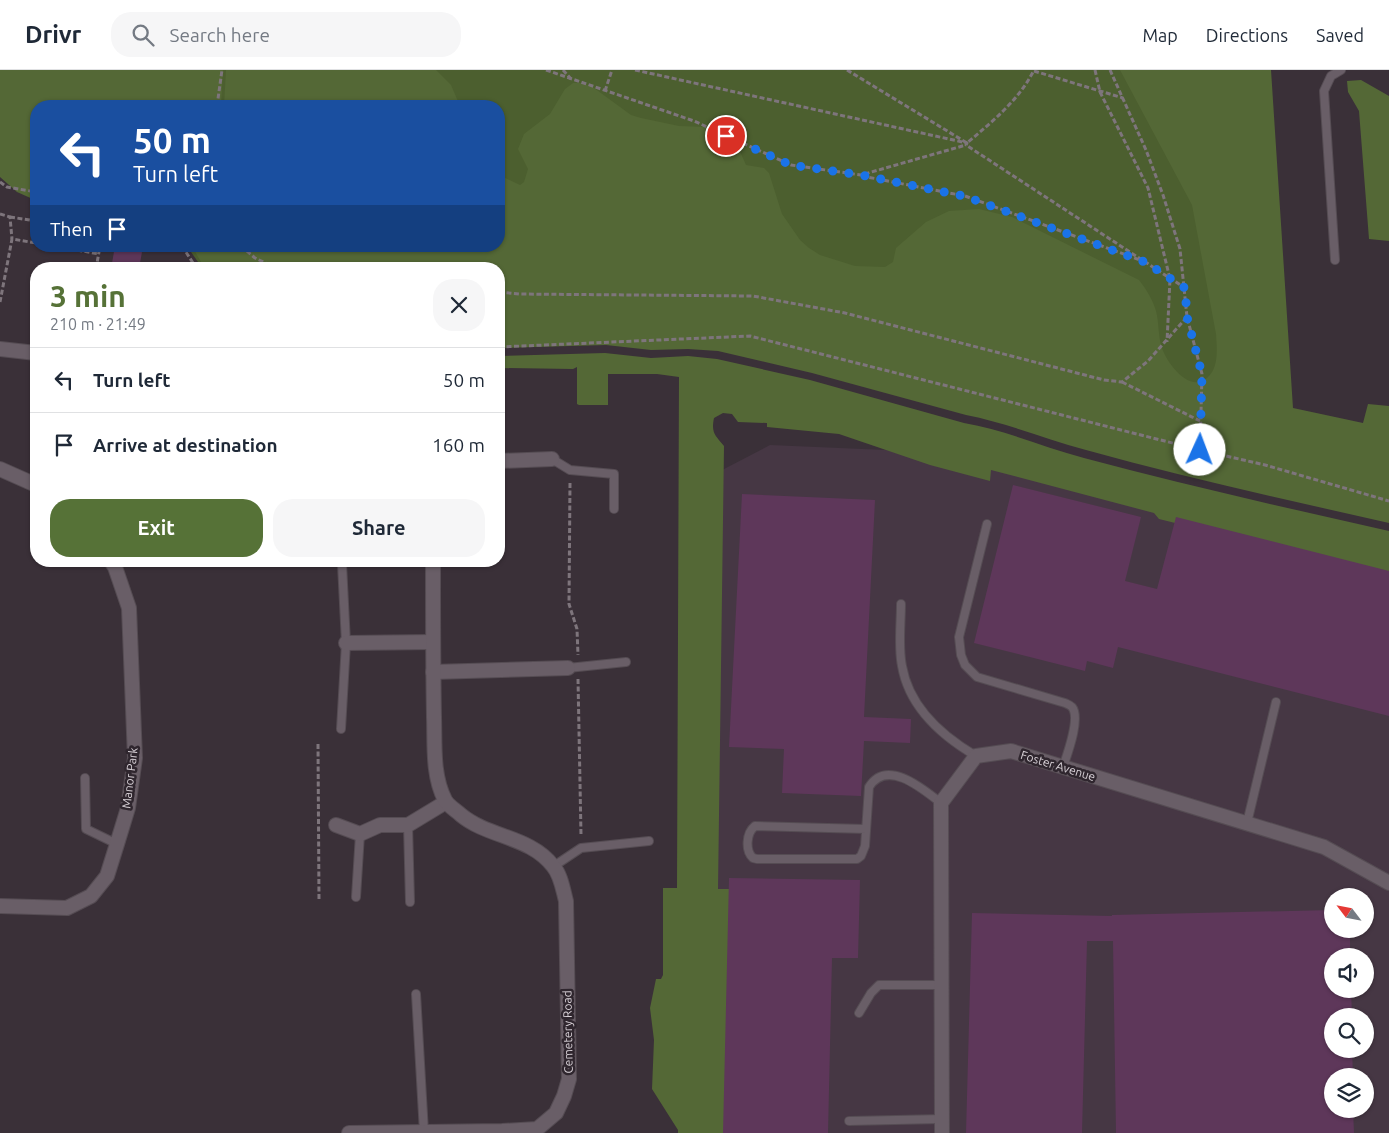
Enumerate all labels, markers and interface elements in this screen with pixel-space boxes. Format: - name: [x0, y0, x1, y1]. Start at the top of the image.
- search box: [111, 12, 461, 57]
- text: Drivr: [25, 21, 81, 48]
- icon: search: [129, 21, 157, 49]
- text: Search here: [169, 24, 270, 46]
- text: Map: [1142, 25, 1178, 45]
- text: Directions: [1206, 25, 1288, 45]
- text: Saved: [1316, 25, 1364, 45]
- pin: [705, 115, 747, 157]
- icon: left: [50, 120, 115, 185]
- text: 50 m: [133, 120, 211, 160]
- icon: arrive: [712, 122, 740, 150]
- text: Turn left: [133, 161, 218, 186]
- icon: arrive: [103, 215, 131, 243]
- text: Then: [50, 218, 93, 240]
- text: 3 min: [50, 279, 126, 313]
- button: close: [433, 279, 485, 331]
- text: 210 m · 21:49: [50, 315, 146, 333]
- icon: left: [50, 366, 78, 394]
- text: Turn left: [93, 369, 171, 391]
- text: 50 m: [443, 369, 485, 391]
- position arrow: [1173, 423, 1225, 475]
- icon: arrive: [50, 431, 78, 459]
- text: Arrive at destination: [93, 434, 278, 456]
- text: 160 m: [432, 434, 485, 456]
- button: Exit: [50, 499, 263, 557]
- button: Share: [273, 499, 485, 557]
- street label: Manor Park: [119, 747, 140, 809]
- street label: Foster Avenue: [1019, 748, 1097, 783]
- north arrow: [1324, 888, 1374, 938]
- map controls: [1324, 888, 1374, 1118]
- button: sound: [1324, 948, 1374, 998]
- street label: Cemetery Road: [560, 990, 575, 1074]
- button: search: [1324, 1008, 1374, 1058]
- button: layers: [1324, 1068, 1374, 1118]

